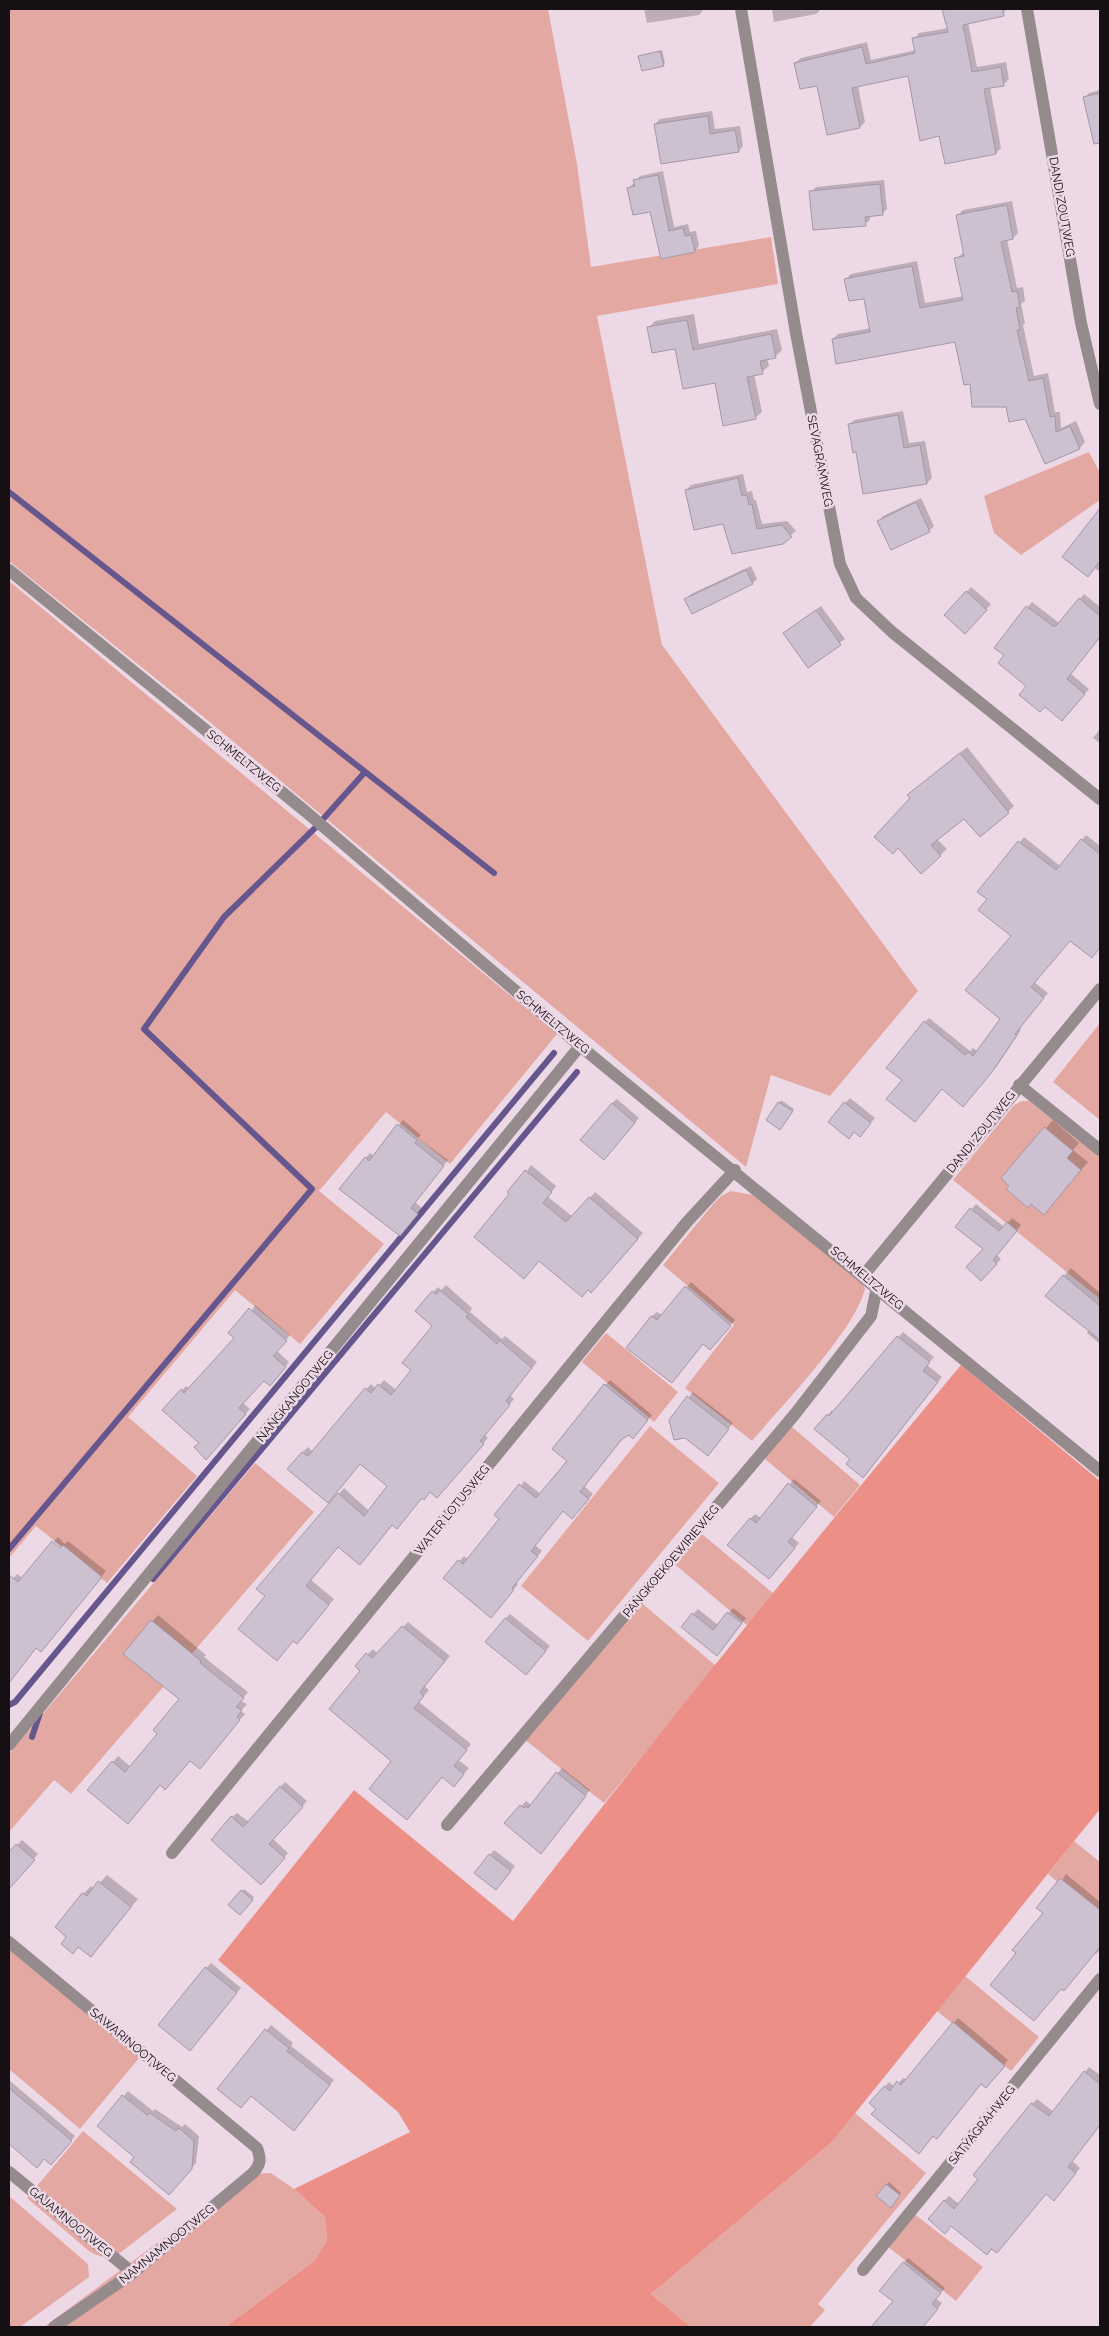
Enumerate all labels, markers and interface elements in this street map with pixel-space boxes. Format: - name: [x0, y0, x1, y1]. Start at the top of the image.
- street label: DANDI ZOUTWEG: [1046, 156, 1078, 258]
- street label: SEVAGRAMWEG: [804, 414, 836, 508]
- street label: SCHMELTZWEG: [204, 727, 284, 795]
- street label: SCHMELTZWEG: [514, 987, 592, 1057]
- street label: DANDI ZOUTWEG: [944, 1088, 1018, 1176]
- street label: SCHMELTZWEG: [828, 1243, 906, 1313]
- street label: NANGKANOOTWEG: [254, 1347, 336, 1445]
- street label: WATER LOTUSWEG: [411, 1462, 493, 1558]
- street label: PANGKOEKOEWIRIEWEG: [620, 1502, 722, 1620]
- street label: SAWARINOOTWEG: [87, 2005, 179, 2085]
- street label: SATYAGRAHWEG: [946, 2082, 1018, 2168]
- street label: GAJAMNOOTWEG: [26, 2184, 116, 2260]
- street label: NAMNAMNOOTWEG: [117, 2201, 217, 2287]

